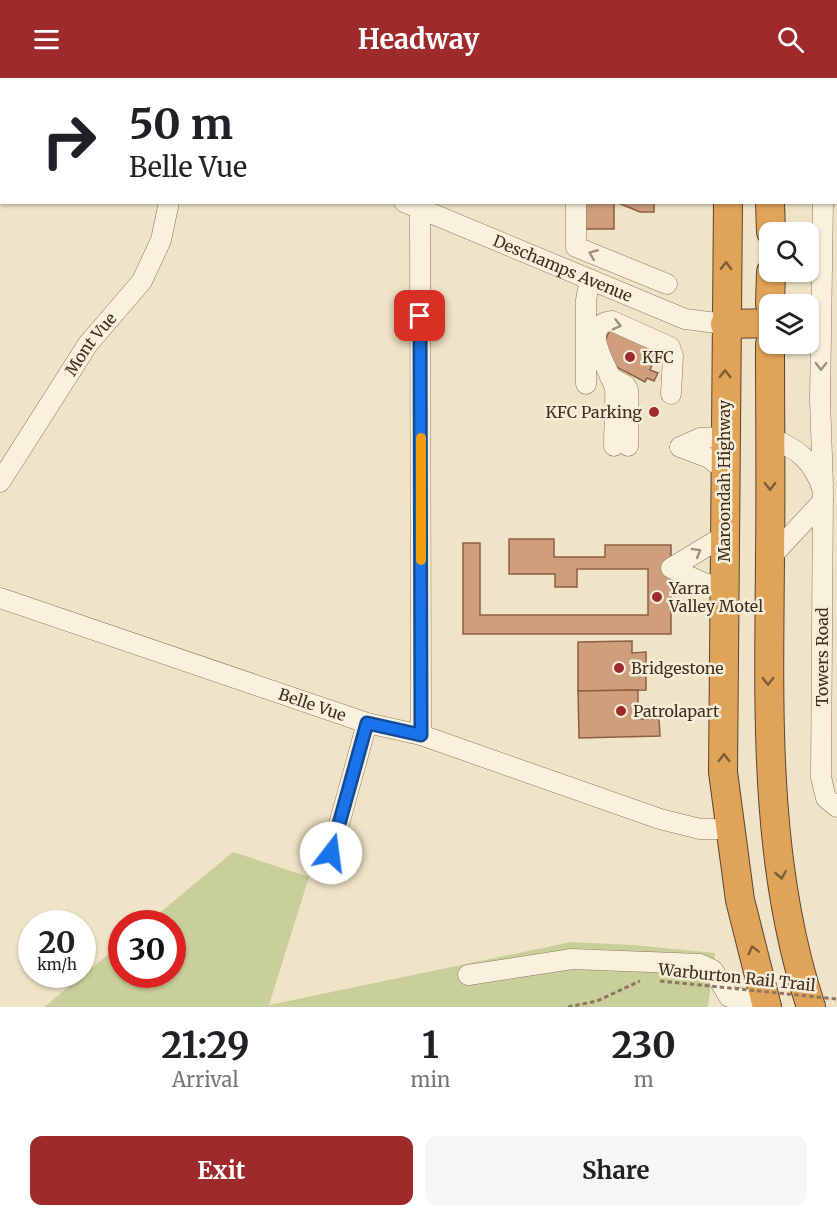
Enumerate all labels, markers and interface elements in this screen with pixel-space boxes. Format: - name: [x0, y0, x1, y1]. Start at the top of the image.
- text: Headway: [358, 22, 479, 56]
- icon: menu: [30, 23, 63, 56]
- icon: search: [774, 23, 807, 56]
- text: 50 m: [129, 98, 233, 150]
- icon: right: [30, 102, 108, 180]
- text: Belle Vue: [129, 150, 247, 184]
- map controls: [759, 222, 819, 354]
- button: search: [759, 222, 819, 282]
- street label: Deschamps Avenue: [490, 230, 635, 306]
- one-way arrow: [589, 249, 600, 261]
- one-way arrow: [720, 261, 733, 270]
- pin: [394, 290, 445, 341]
- button: layers: [759, 294, 819, 354]
- icon: arrive: [403, 299, 436, 332]
- street label: Mont Vue: [60, 308, 121, 379]
- one-way arrow: [612, 317, 622, 330]
- place label: KFC: [642, 347, 674, 367]
- marker: KFC: [623, 350, 637, 364]
- one-way arrow: [815, 361, 827, 370]
- one-way arrow: [719, 370, 731, 379]
- street label: Maroondah Highway: [714, 399, 734, 562]
- place label: KFC Parking: [545, 402, 642, 422]
- marker: KFC Parking: [647, 405, 661, 419]
- one-way arrow: [764, 481, 776, 490]
- one-way arrow: [691, 547, 701, 559]
- place label: Yarra Valley Motel: [668, 578, 763, 616]
- marker: Yarra Valley Motel: [650, 590, 664, 604]
- street label: Towers Road: [812, 607, 832, 707]
- place label: Bridgestone: [631, 658, 724, 678]
- marker: Bridgestone: [612, 661, 626, 675]
- one-way arrow: [762, 676, 775, 685]
- street label: Belle Vue: [276, 684, 349, 725]
- place label: Patrolapart: [633, 701, 720, 721]
- marker: Patrolapart: [614, 704, 628, 718]
- one-way arrow: [717, 754, 730, 763]
- position arrow: [299, 821, 363, 885]
- one-way arrow: [775, 871, 787, 880]
- speed limit sign: 30: [108, 910, 186, 988]
- text: 20: [38, 923, 76, 961]
- one-way arrow: [747, 946, 760, 956]
- text: km/h: [37, 955, 77, 974]
- street label: Warburton Rail Trail: [656, 959, 817, 995]
- text: 21:29: [161, 1023, 249, 1068]
- text: 1: [422, 1023, 439, 1068]
- text: 230: [611, 1023, 676, 1068]
- text: Arrival: [172, 1067, 239, 1092]
- text: min: [411, 1067, 450, 1092]
- text: m: [634, 1067, 654, 1092]
- button: Exit: [30, 1136, 413, 1205]
- button: Share: [425, 1136, 807, 1205]

